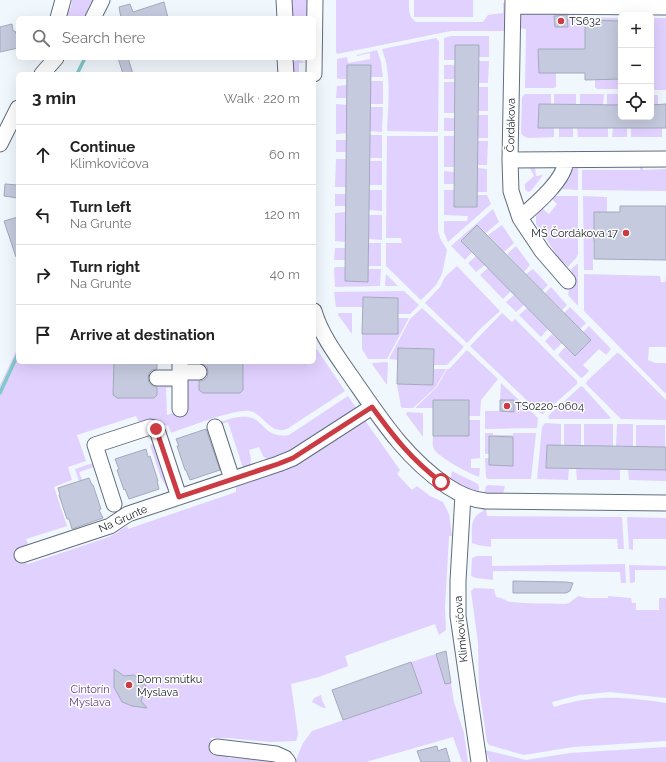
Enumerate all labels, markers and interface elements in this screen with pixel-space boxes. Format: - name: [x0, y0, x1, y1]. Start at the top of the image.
- map controls: [618, 12, 654, 120]
- button: +: [618, 12, 654, 48]
- place label: TS632: [569, 15, 601, 28]
- search box: [16, 16, 316, 60]
- marker: TS632: [556, 16, 566, 26]
- icon: search: [30, 27, 52, 49]
- text: Search here: [62, 29, 145, 47]
- button: −: [618, 48, 654, 84]
- button: locate: [618, 84, 654, 120]
- text: 3 min: [32, 88, 76, 108]
- text: Walk · 220 m: [224, 91, 300, 106]
- street label: Čordákova: [503, 98, 518, 152]
- text: Continue: [70, 138, 135, 156]
- icon: ahead: [32, 144, 54, 166]
- text: 60 m: [269, 147, 300, 162]
- text: Klimkovičova: [70, 156, 149, 171]
- text: Turn left: [70, 198, 131, 216]
- icon: left: [32, 204, 54, 226]
- text: 120 m: [264, 207, 300, 222]
- text: Na Grunte: [70, 216, 131, 231]
- place label: MŠ Čordákova 17: [531, 226, 618, 240]
- marker: MŠ Čordákova 17: [621, 228, 631, 238]
- text: Turn right: [70, 258, 140, 276]
- icon: right: [32, 264, 54, 286]
- text: 40 m: [270, 267, 300, 282]
- text: Na Grunte: [70, 276, 131, 291]
- icon: arrive: [32, 324, 54, 346]
- text: Arrive at destination: [70, 326, 215, 344]
- place label: TS0220-0604: [515, 400, 584, 413]
- marker: TS0220-0604: [502, 401, 512, 411]
- route end: [147, 420, 165, 438]
- route start: [432, 473, 450, 491]
- street label: Na Grunte: [97, 502, 150, 535]
- street label: Klimkovičova: [452, 595, 470, 663]
- place label: Dom smútku Myslava: [137, 673, 202, 699]
- marker: Dom smútku Myslava: [124, 680, 134, 690]
- park label: Cintorín Myslava: [69, 683, 111, 709]

